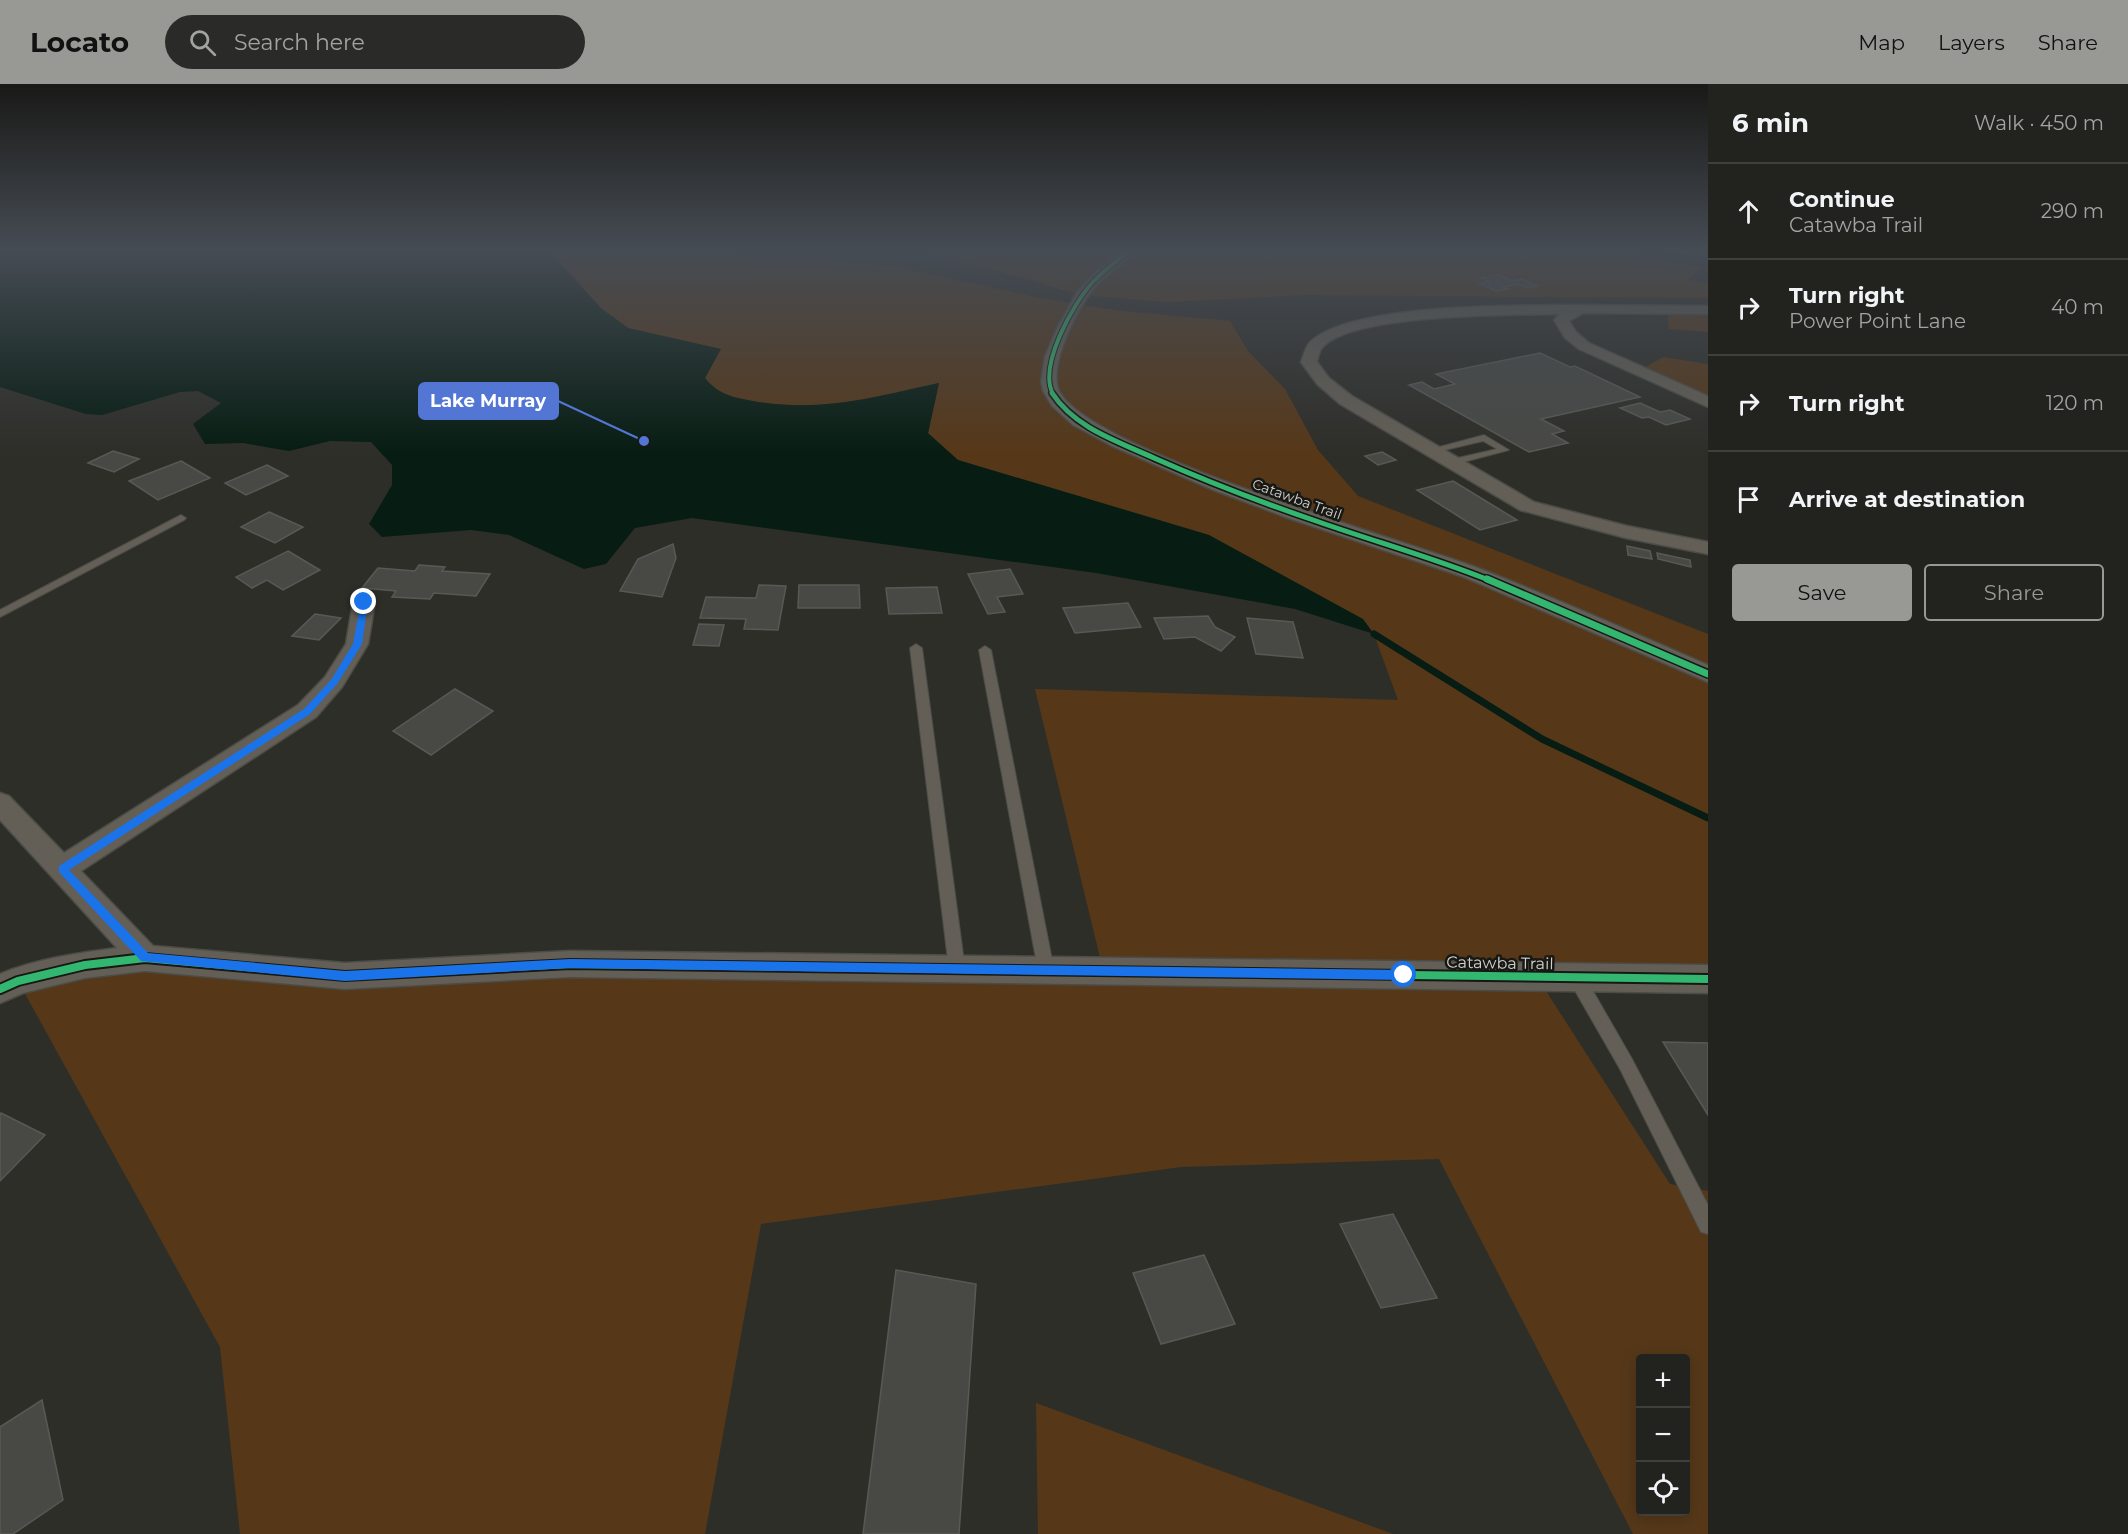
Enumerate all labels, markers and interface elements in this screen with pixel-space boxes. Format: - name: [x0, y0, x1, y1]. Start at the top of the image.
- search box: [165, 15, 585, 69]
- text: Locato: [30, 25, 129, 59]
- icon: search: [186, 26, 219, 59]
- text: Search here: [234, 29, 365, 56]
- text: Map: [1858, 30, 1905, 55]
- text: Layers: [1938, 30, 2005, 55]
- text: Share: [2038, 30, 2098, 55]
- text: 6 min: [1732, 107, 1809, 139]
- text: Walk · 450 m: [1974, 111, 2104, 135]
- text: Continue: [1789, 186, 1895, 213]
- icon: ahead: [1732, 195, 1765, 228]
- text: 290 m: [2041, 199, 2104, 223]
- text: Catawba Trail: [1789, 213, 1923, 237]
- text: Turn right: [1789, 282, 1904, 309]
- icon: right: [1732, 291, 1765, 324]
- text: 40 m: [2051, 295, 2104, 319]
- text: Power Point Lane: [1789, 309, 1966, 333]
- callout: Lake Murray: [419, 383, 558, 419]
- icon: right: [1732, 387, 1765, 420]
- text: Lake Murray: [430, 390, 546, 412]
- text: Turn right: [1789, 390, 1904, 417]
- text: 120 m: [2046, 391, 2104, 415]
- street label: Catawba Trail: [1250, 474, 1344, 524]
- icon: arrive: [1732, 483, 1765, 516]
- text: Arrive at destination: [1789, 486, 2025, 513]
- button: Save: [1732, 564, 1912, 621]
- button: Share: [1924, 564, 2104, 621]
- route end: [350, 588, 376, 614]
- street label: Catawba Trail: [1446, 953, 1554, 973]
- route start: [1390, 961, 1416, 987]
- map controls: [1636, 1354, 1690, 1516]
- button: +: [1636, 1354, 1690, 1408]
- button: −: [1636, 1408, 1690, 1462]
- button: locate: [1636, 1462, 1690, 1516]

